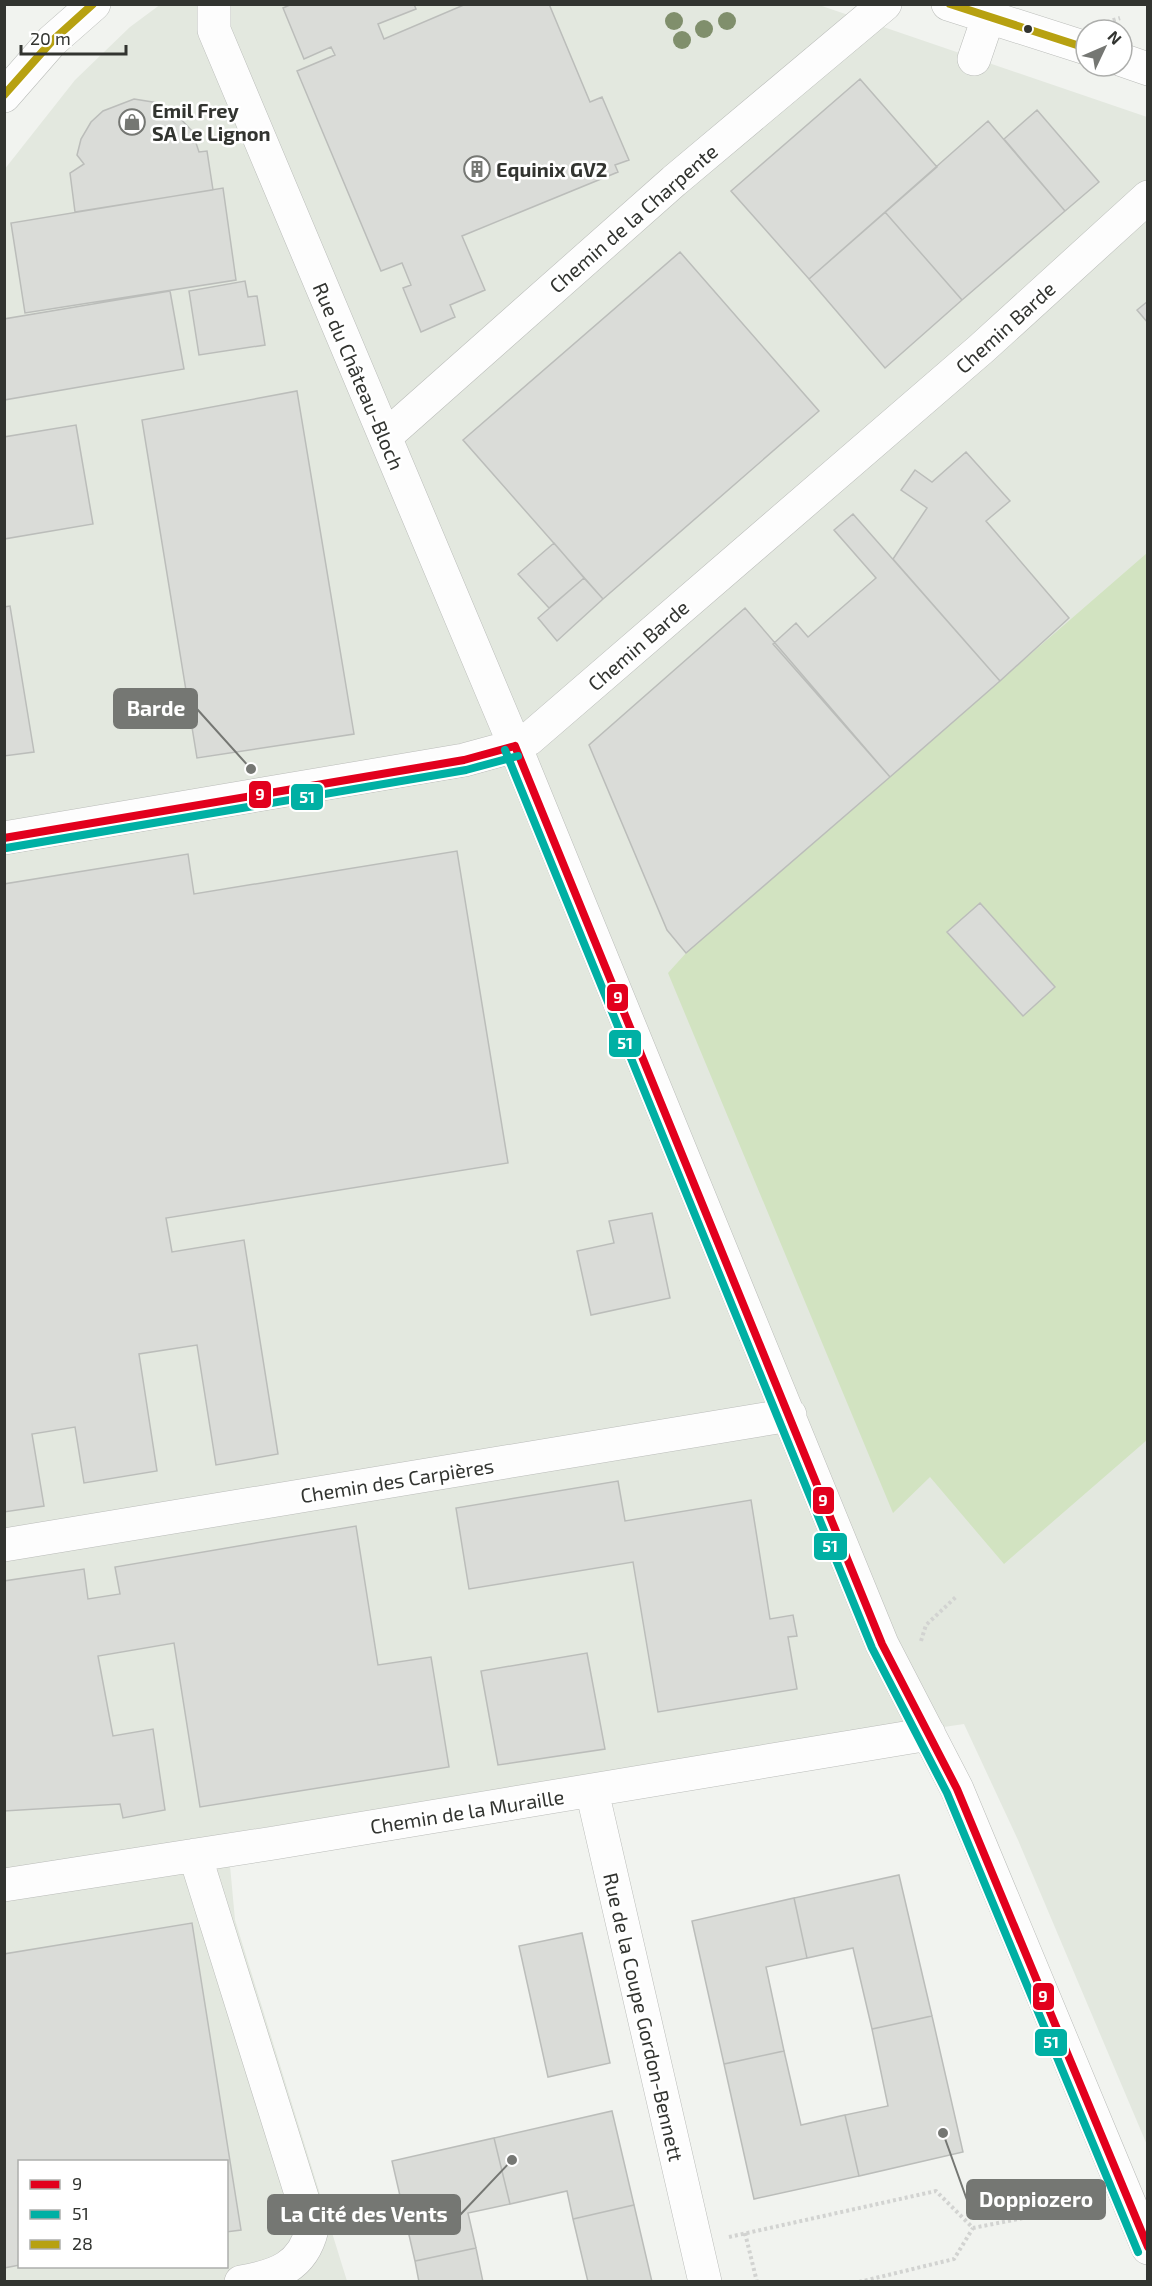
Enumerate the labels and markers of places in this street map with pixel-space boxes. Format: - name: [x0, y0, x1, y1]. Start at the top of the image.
- unlabelled marker: [1022, 23, 1034, 35]
- place label: Emil Frey SA Le Lignon: [152, 98, 271, 145]
- shop icon: Emil Frey SA Le Lignon: [117, 107, 147, 137]
- building icon: Equinix GV2: [462, 154, 492, 184]
- place label: Equinix GV2: [496, 157, 607, 181]
- callout: Barde: [114, 689, 197, 728]
- callout: Doppiozero: [967, 2180, 1105, 2219]
- callout: La Cité des Vents: [268, 2195, 460, 2234]

